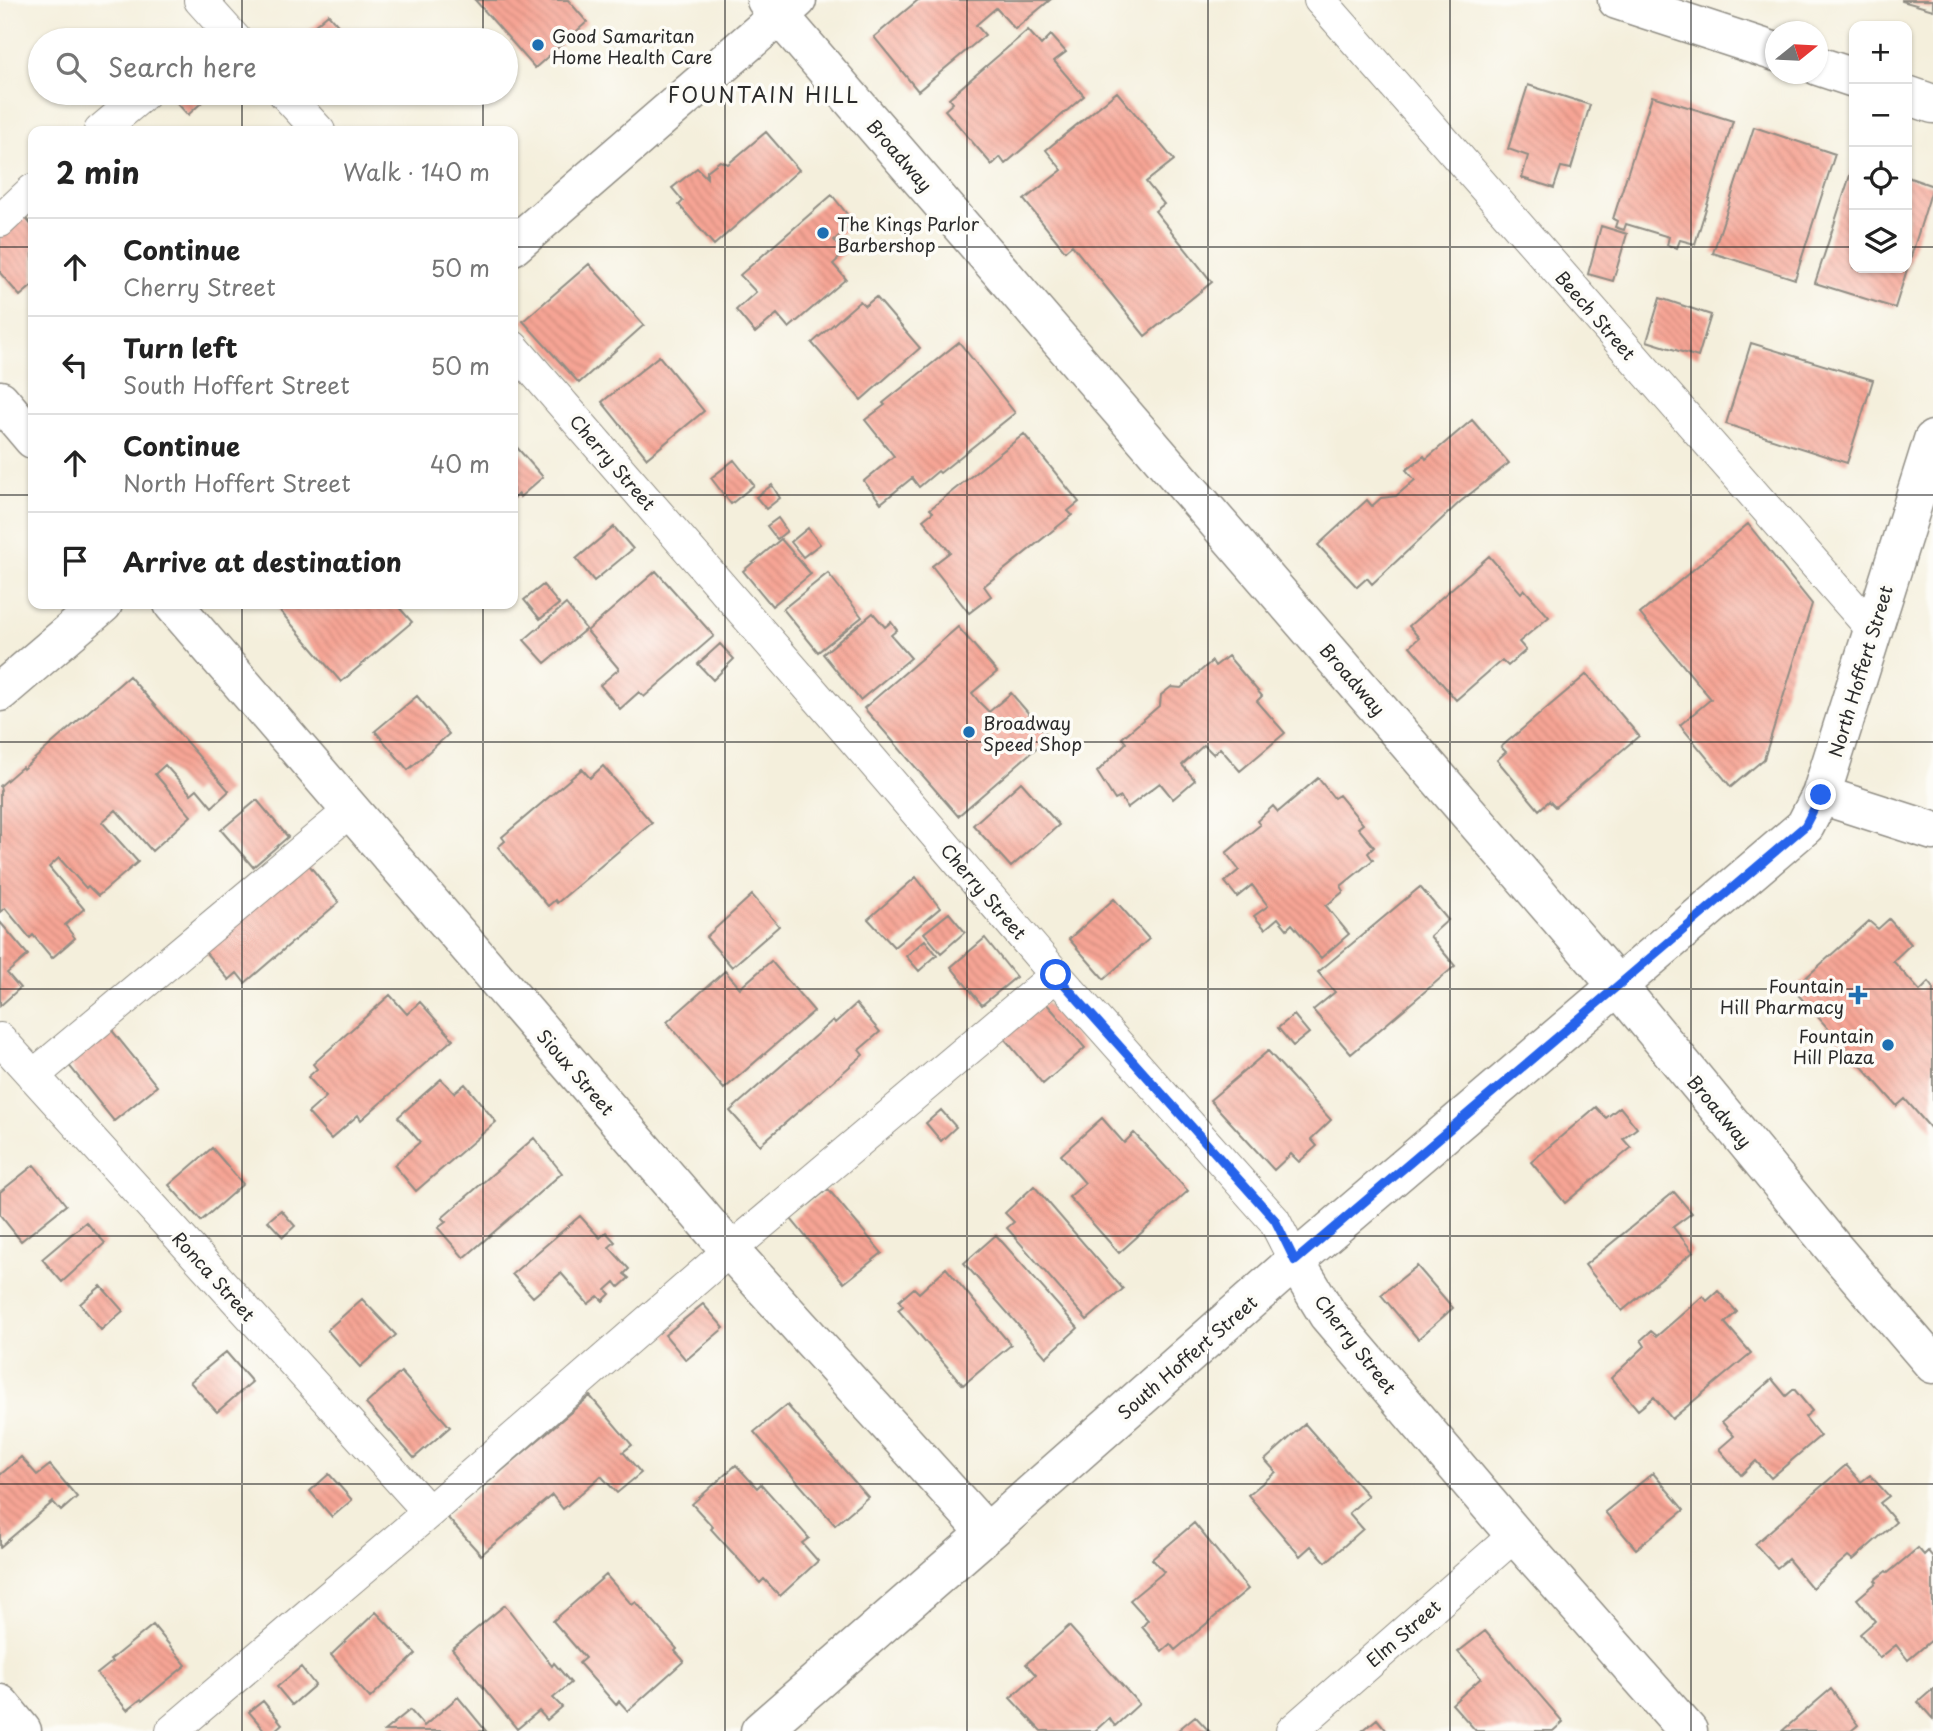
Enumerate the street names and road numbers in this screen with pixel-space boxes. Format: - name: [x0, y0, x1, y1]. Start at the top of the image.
- street label: Broadway: [861, 113, 939, 197]
- street label: Beech Street: [1549, 264, 1643, 366]
- street label: Cherry Street: [564, 408, 662, 516]
- street label: North Hoffert Street: [1821, 582, 1899, 760]
- street label: Broadway: [1314, 637, 1392, 721]
- street label: Cherry Street: [935, 837, 1033, 945]
- street label: Sioux Street: [531, 1023, 621, 1121]
- street label: Broadway: [1681, 1069, 1759, 1153]
- street label: Ronca Street: [166, 1225, 262, 1327]
- street label: South Hoffert Street: [1111, 1289, 1263, 1425]
- street label: Cherry Street: [1309, 1289, 1403, 1399]
- street label: Elm Street: [1360, 1593, 1446, 1673]

